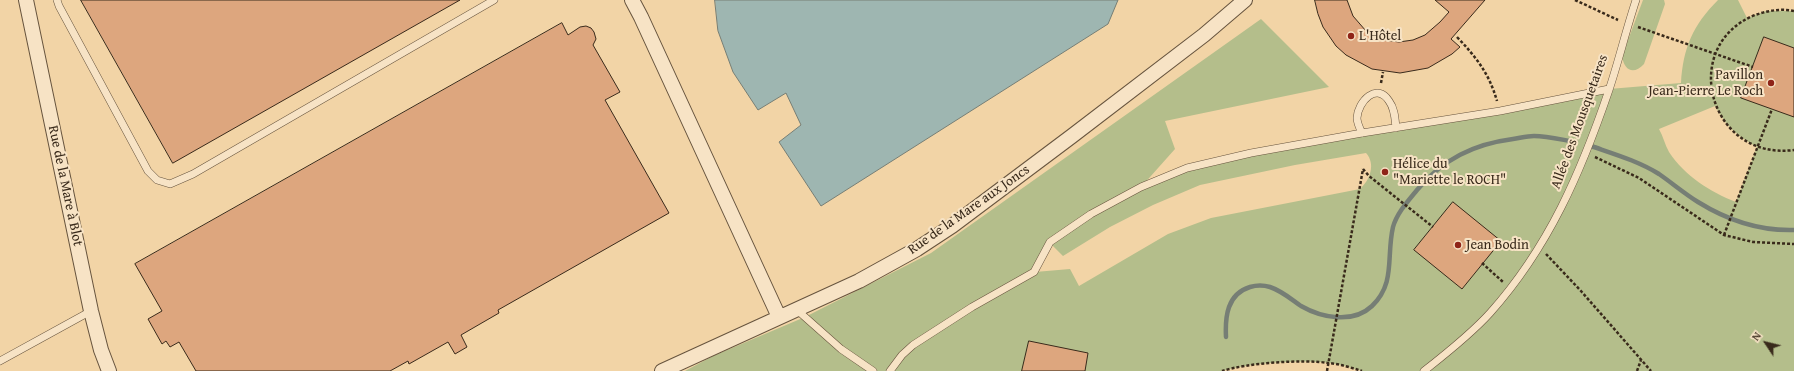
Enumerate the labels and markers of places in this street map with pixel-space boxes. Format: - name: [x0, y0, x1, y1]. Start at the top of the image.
- place label: L'Hôtel: [1359, 28, 1401, 44]
- marker: L'Hôtel: [1346, 31, 1356, 41]
- place label: Pavillon Jean-Pierre Le Roch: [1648, 67, 1763, 100]
- marker: Pavillon Jean-Pierre Le Roch: [1766, 78, 1776, 88]
- place label: Hélice du "Mariette le ROCH": [1393, 156, 1506, 188]
- marker: Hélice du "Mariette le ROCH": [1380, 167, 1390, 177]
- place label: Jean Bodin: [1466, 237, 1529, 253]
- marker: Jean Bodin: [1453, 240, 1463, 250]

